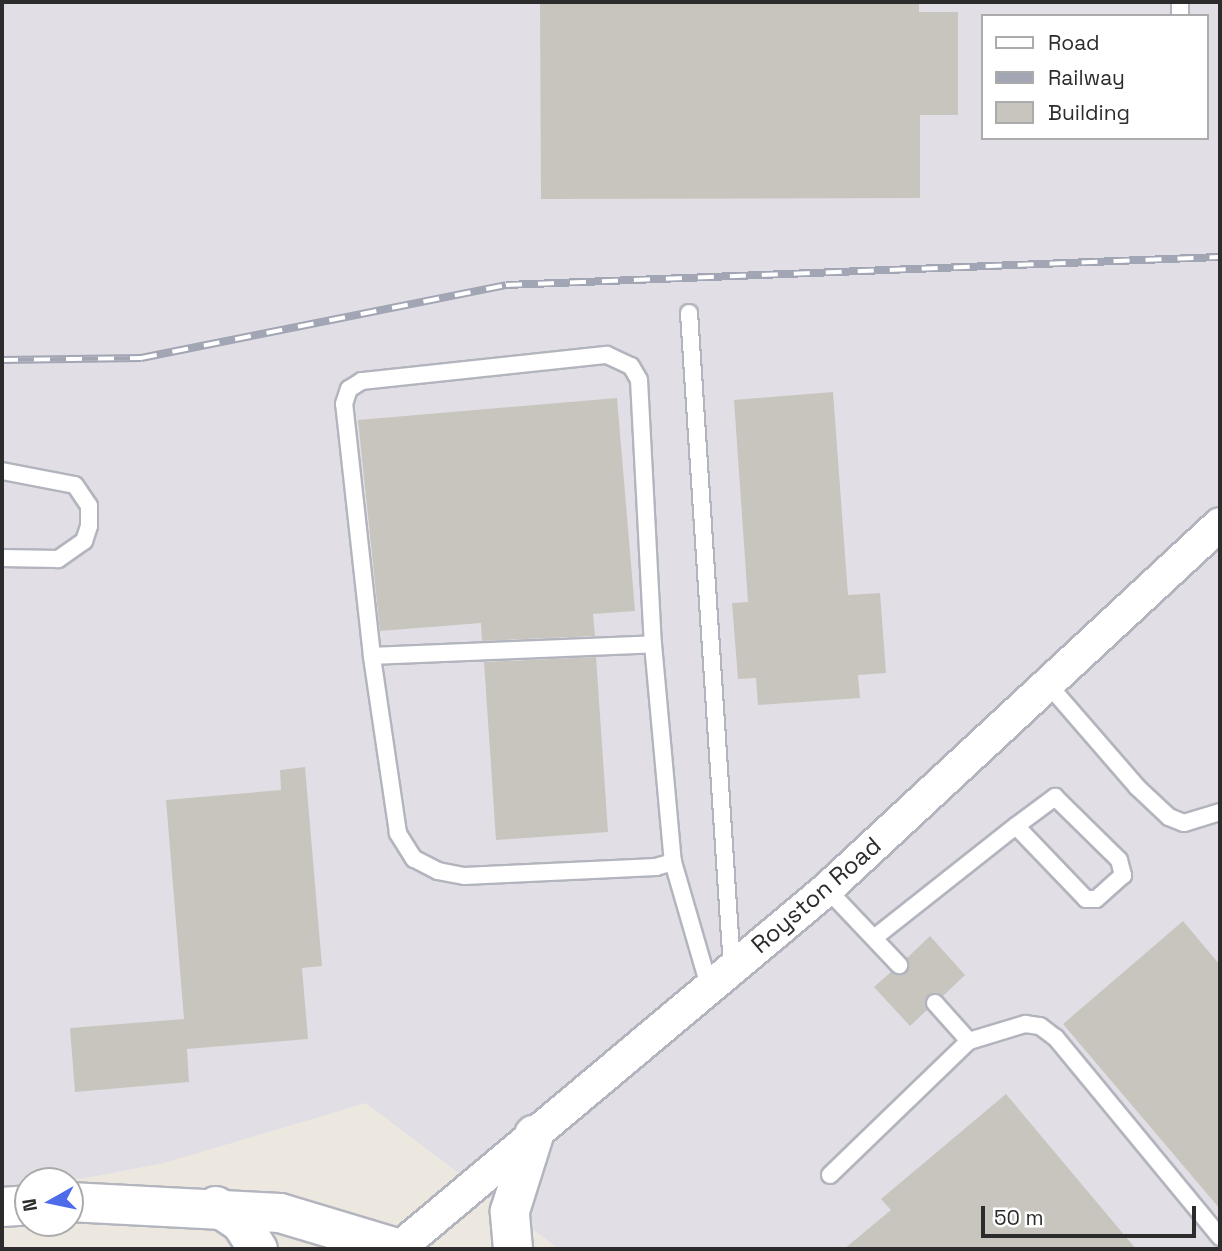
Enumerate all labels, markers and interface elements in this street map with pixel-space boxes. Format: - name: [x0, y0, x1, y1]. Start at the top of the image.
- legend: [981, 14, 1208, 140]
- text: Road: [1048, 29, 1100, 56]
- text: Railway: [1048, 64, 1125, 91]
- text: Building: [1048, 99, 1130, 126]
- street label: Royston Road: [745, 831, 887, 959]
- north arrow: [14, 1167, 84, 1237]
- scale bar: [984, 1192, 1199, 1236]
- text: N: [16, 1197, 43, 1213]
- text: 50 m: [994, 1204, 1044, 1231]

